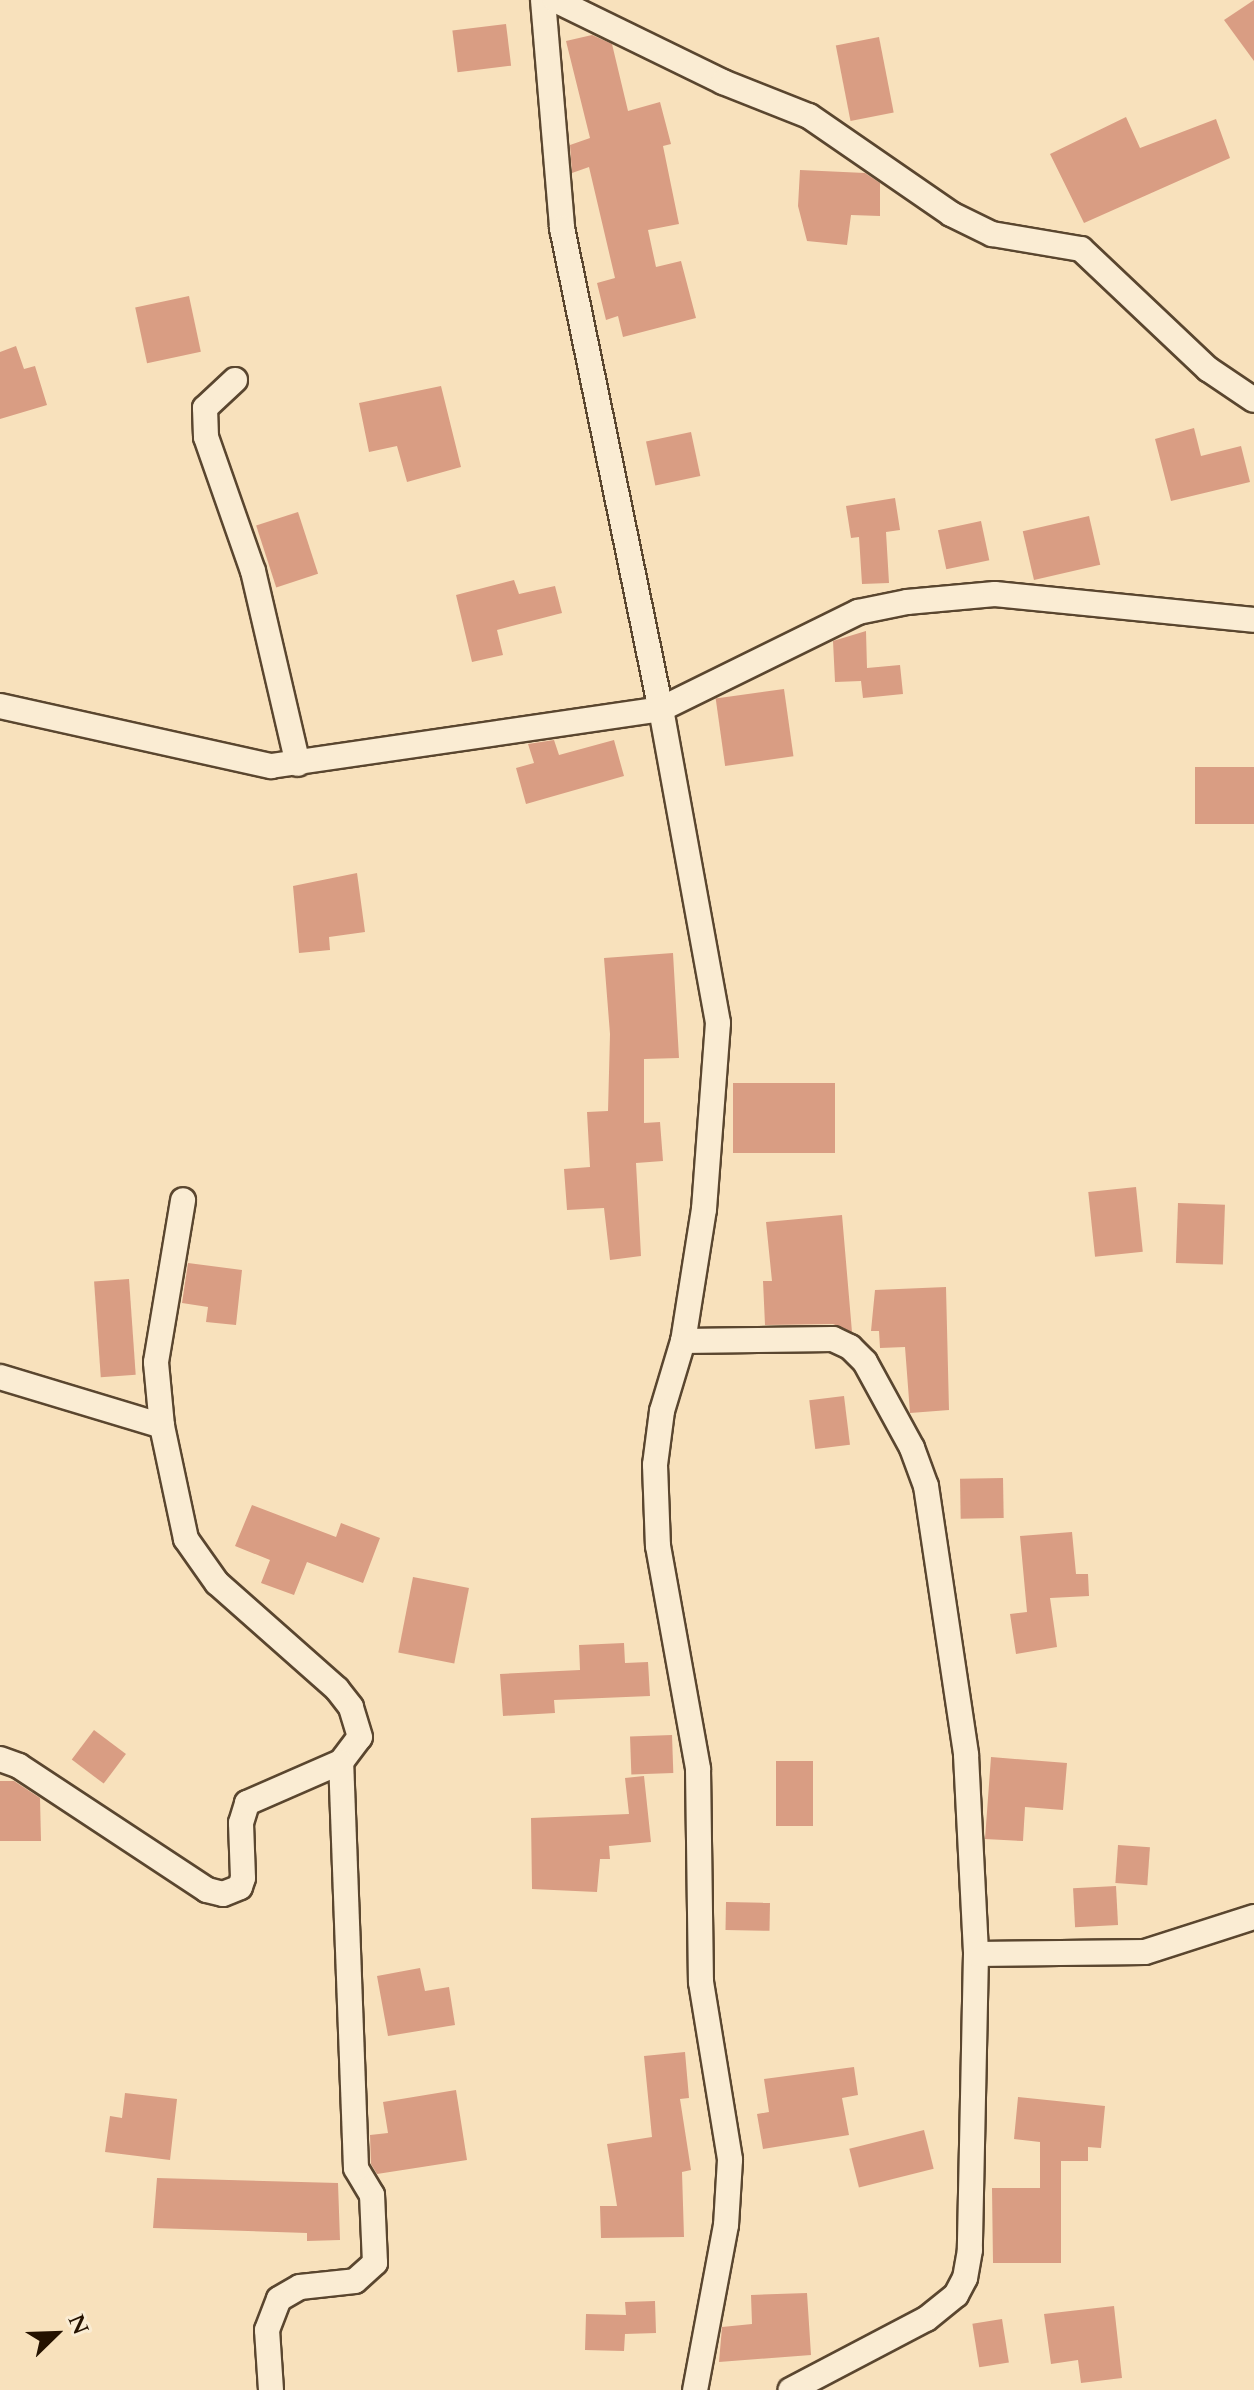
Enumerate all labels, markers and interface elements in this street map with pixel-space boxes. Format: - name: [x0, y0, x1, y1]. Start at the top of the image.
- north arrow: [16, 2294, 96, 2374]
- text: N: [61, 2310, 96, 2339]

